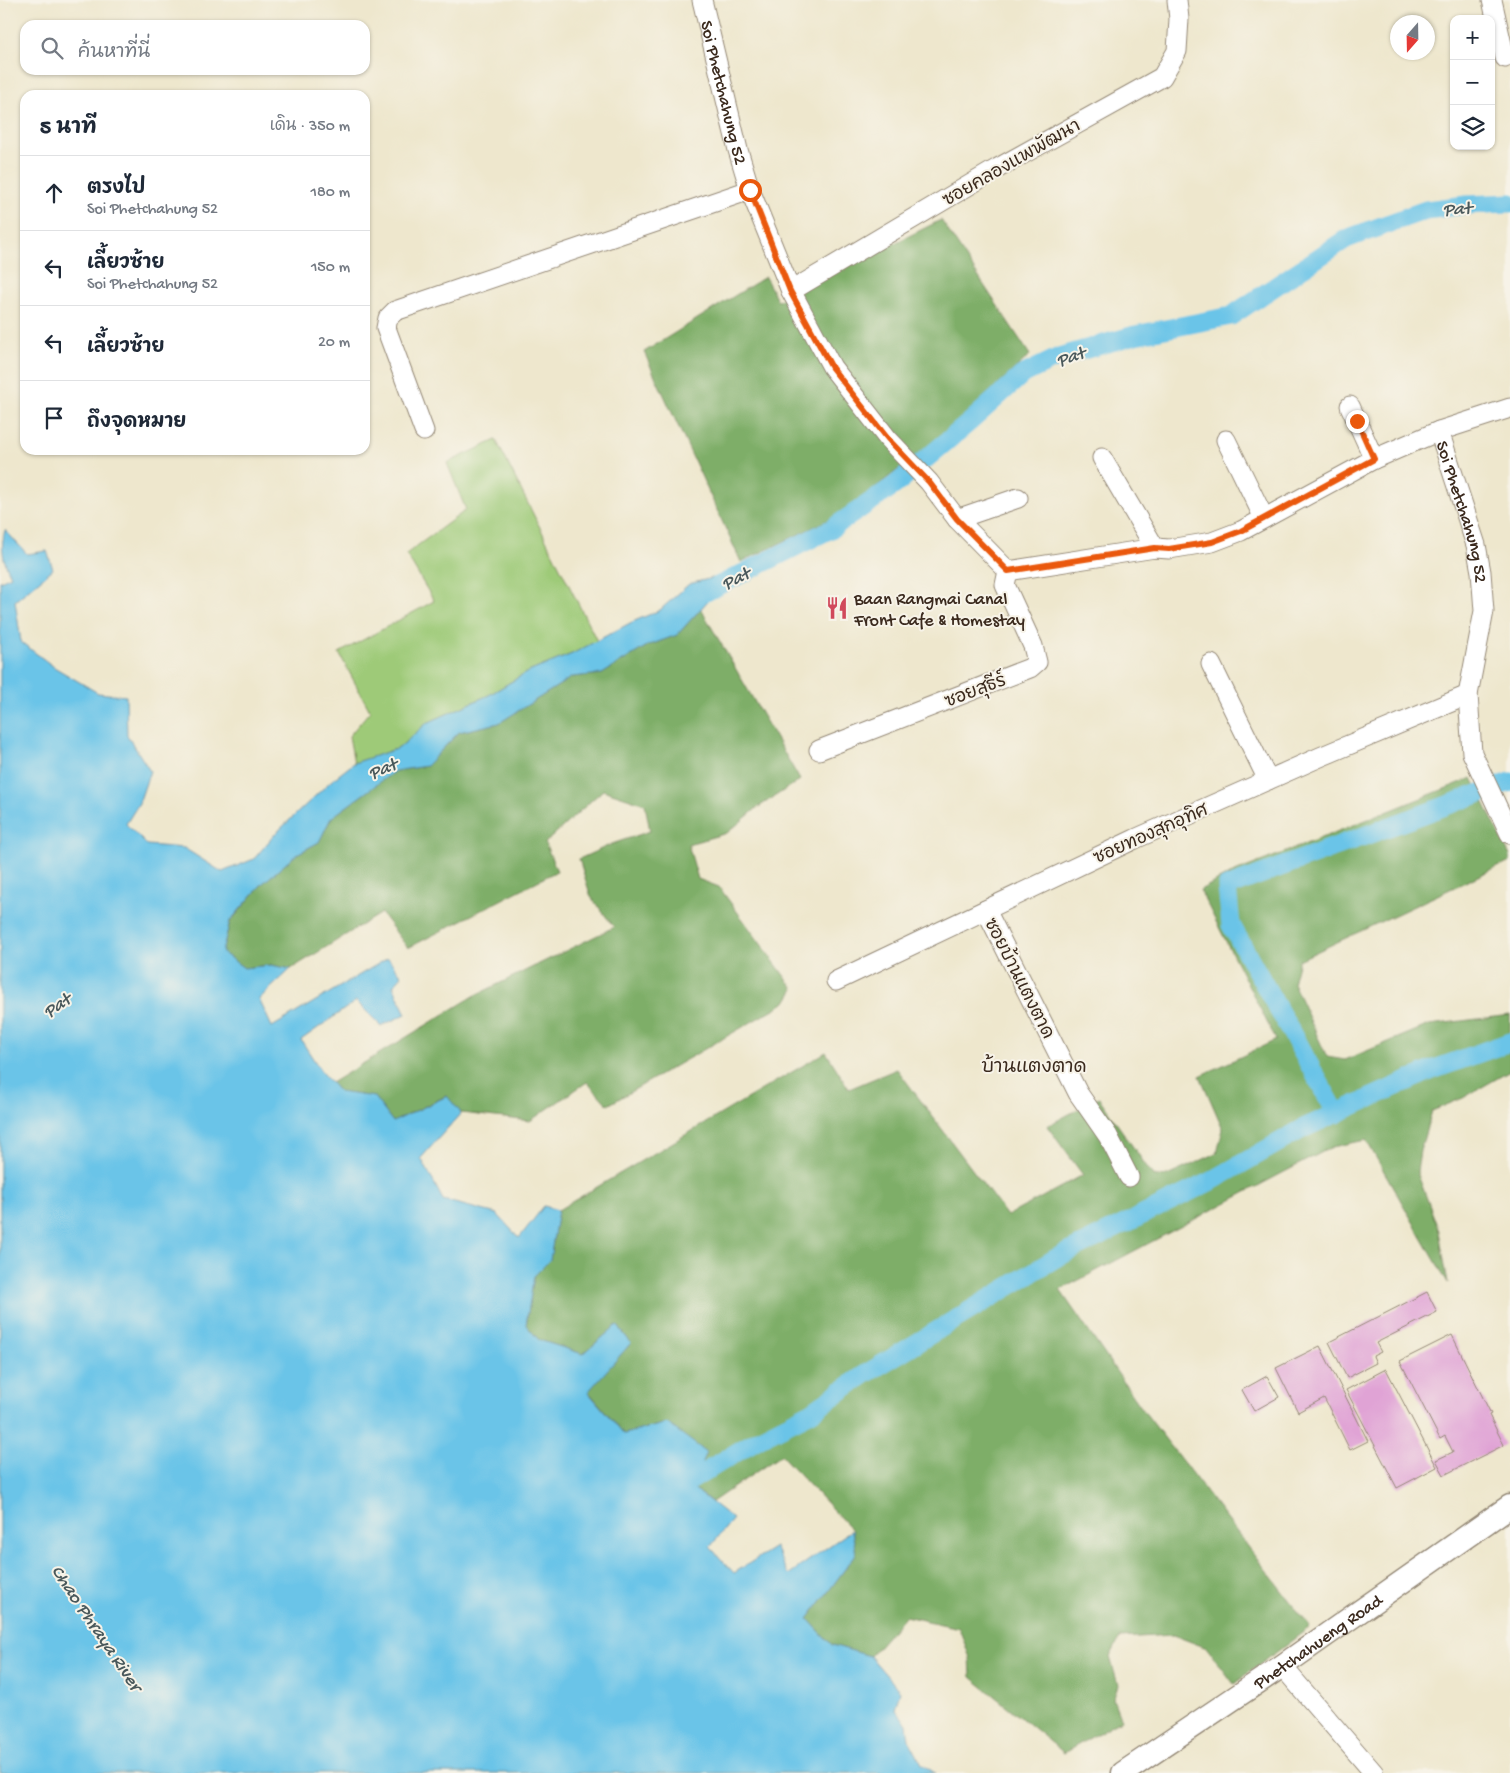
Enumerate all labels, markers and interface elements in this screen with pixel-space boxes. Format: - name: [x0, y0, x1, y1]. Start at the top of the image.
- north arrow: [1390, 15, 1435, 60]
- map controls: [1450, 15, 1495, 150]
- button: +: [1450, 15, 1495, 60]
- street label: Soi Phetchahung 52: [694, 19, 750, 168]
- search box: [20, 20, 370, 75]
- icon: search: [38, 34, 66, 62]
- text: ค้นหาที่นี่: [78, 42, 150, 65]
- button: −: [1450, 60, 1495, 105]
- button: layers: [1450, 105, 1495, 150]
- street label: ซอยคลองแพพัฒนา: [938, 114, 1085, 212]
- text: 5 นาที: [40, 117, 96, 142]
- text: เดิน · 350 m: [270, 118, 350, 137]
- text: ตรงไป: [87, 178, 145, 201]
- icon: ahead: [40, 179, 68, 207]
- route start: [739, 179, 762, 202]
- text: 180 m: [311, 184, 350, 203]
- water label: Pat: [1442, 198, 1476, 223]
- text: Soi Phetchahung 52: [87, 201, 218, 220]
- text: เลี้ยวซ้าย: [87, 253, 164, 276]
- icon: left: [40, 254, 68, 282]
- text: 150 m: [311, 259, 350, 278]
- text: Soi Phetchahung 52: [87, 276, 218, 295]
- icon: left: [40, 329, 68, 357]
- text: 20 m: [318, 334, 350, 353]
- text: เลี้ยวซ้าย: [87, 337, 164, 360]
- water label: Pat: [1054, 342, 1092, 374]
- icon: arrive: [40, 404, 68, 432]
- route end: [1346, 410, 1369, 433]
- text: ถึงจุดหมาย: [87, 412, 186, 435]
- street label: Soi Phetchahung 52: [1430, 439, 1490, 584]
- water label: Pat: [719, 562, 758, 597]
- place label: Baan Rangmai Canal Front Cafe & Homestay: [853, 590, 1025, 632]
- restaurant icon: Baan Rangmai Canal Front Cafe & Homestay: [824, 595, 850, 621]
- street label: ซอยสุธีร์: [940, 666, 1011, 715]
- water label: Pat: [366, 753, 404, 786]
- street label: ซอยทองสุกอุทิศ: [1089, 797, 1213, 871]
- street label: ซอยบ้านแตงตาด: [978, 913, 1061, 1043]
- water label: Pat: [40, 987, 79, 1025]
- district label: บ้านแตงตาด: [982, 1054, 1086, 1080]
- water label: Chao Phraya River: [45, 1562, 148, 1700]
- street label: Phetchahueng Road: [1250, 1590, 1388, 1696]

